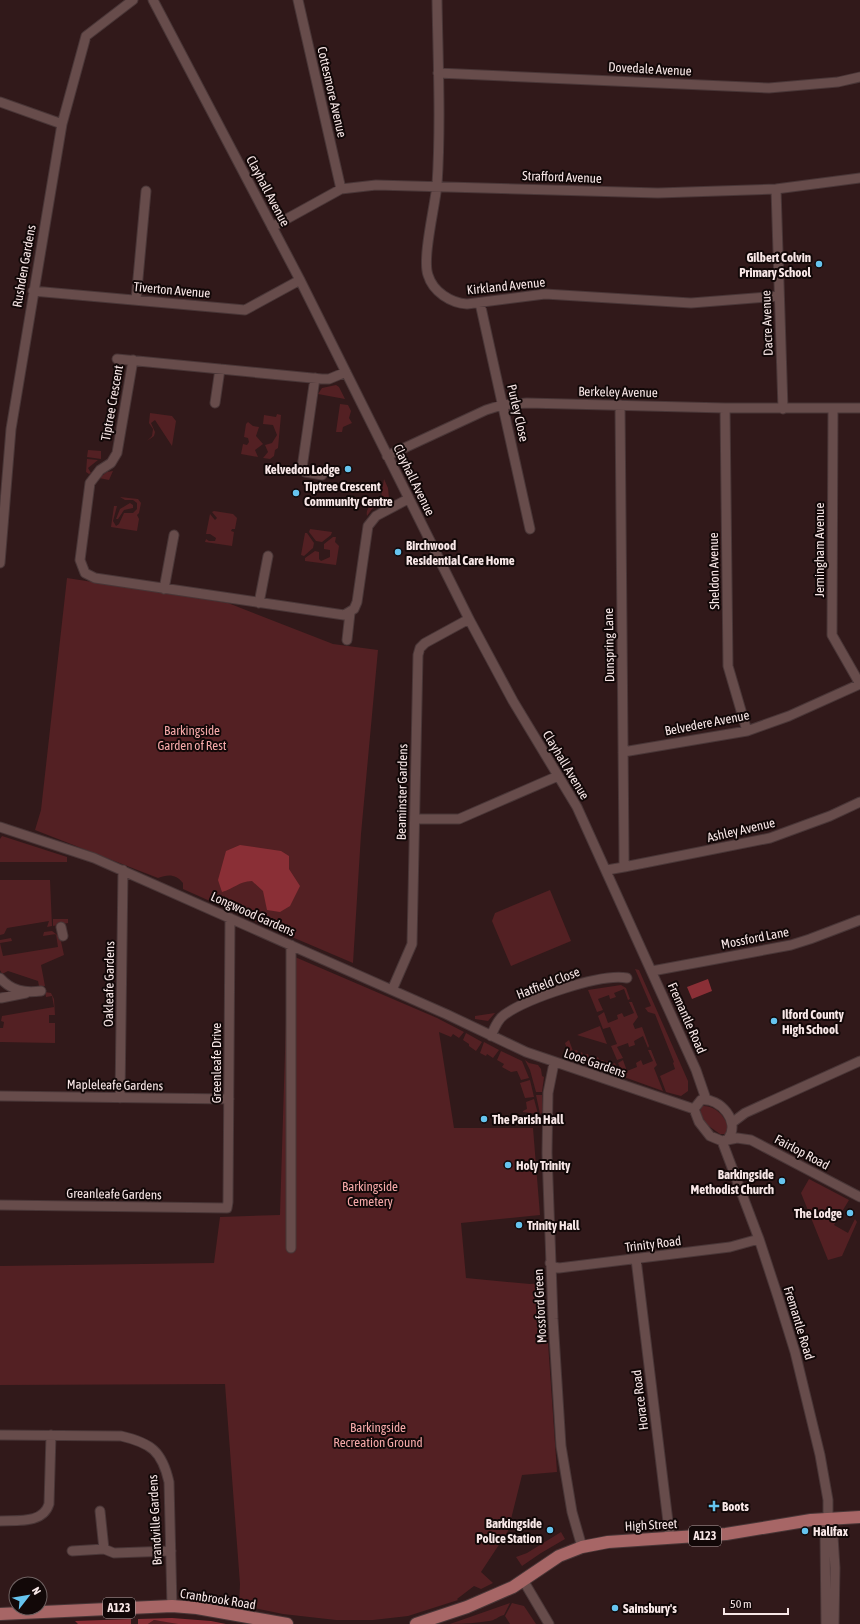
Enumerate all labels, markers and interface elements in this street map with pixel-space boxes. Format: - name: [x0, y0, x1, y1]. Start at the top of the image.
- street label: Cottesmore Avenue: [314, 45, 350, 139]
- street label: Dovedale Avenue: [608, 59, 692, 79]
- street label: Clayhall Avenue: [243, 153, 293, 229]
- street label: Strafford Avenue: [522, 168, 602, 186]
- street label: Rushden Gardens: [9, 223, 39, 308]
- place label: Gilbert Colvin Primary School: [739, 250, 812, 280]
- marker: Gilbert Colvin Primary School: [814, 259, 824, 269]
- street label: Kirkland Avenue: [466, 274, 546, 298]
- street label: Tiverton Avenue: [133, 279, 211, 301]
- street label: Dacre Avenue: [758, 290, 776, 356]
- street label: Tiptree Crescent: [98, 364, 126, 442]
- street label: Purley Close: [504, 383, 532, 443]
- street label: Berkeley Avenue: [578, 384, 658, 400]
- street label: Clayhall Avenue: [390, 442, 438, 518]
- place label: Kelvedon Lodge: [265, 462, 340, 477]
- marker: Kelvedon Lodge: [343, 464, 353, 474]
- place label: Tiptree Crescent Community Centre: [304, 479, 393, 509]
- marker: Tiptree Crescent Community Centre: [291, 488, 301, 498]
- street label: Jerningham Avenue: [812, 503, 827, 597]
- street label: Sheldon Avenue: [706, 532, 722, 610]
- place label: Birchwood Residential Care Home: [406, 538, 515, 568]
- marker: Birchwood Residential Care Home: [393, 547, 403, 557]
- street label: Dunspring Lane: [601, 608, 617, 682]
- street label: Belvedere Avenue: [663, 707, 751, 739]
- park label: Barkingside Garden of Rest: [157, 723, 227, 753]
- street label: Clayhall Avenue: [540, 728, 592, 802]
- street label: Beaminster Gardens: [394, 743, 410, 840]
- street label: Ashley Avenue: [705, 815, 777, 845]
- street label: Longwood Gardens: [209, 889, 298, 939]
- street label: Mossford Lane: [720, 924, 790, 952]
- street label: Oakleafe Gardens: [101, 941, 117, 1027]
- street label: Hatfield Close: [514, 964, 582, 1002]
- street label: Fremantle Road: [665, 980, 709, 1056]
- place label: Ilford County High School: [782, 1007, 845, 1037]
- marker: Ilford County High School: [769, 1016, 779, 1026]
- street label: Greenleafe Drive: [209, 1023, 224, 1103]
- street label: Looe Gardens: [562, 1045, 628, 1081]
- street label: Mapleleafe Gardens: [67, 1077, 164, 1093]
- place label: The Parish Hall: [492, 1112, 564, 1127]
- marker: The Parish Hall: [479, 1114, 489, 1124]
- street label: Fairlop Road: [772, 1131, 832, 1173]
- place label: Holy Trinity: [516, 1158, 571, 1173]
- marker: Holy Trinity: [503, 1160, 513, 1170]
- place label: Barkingside Methodist Church: [691, 1167, 774, 1197]
- marker: Barkingside Methodist Church: [777, 1176, 787, 1186]
- park label: Barkingside Cemetery: [342, 1179, 398, 1209]
- street label: Greanleafe Gardens: [66, 1186, 162, 1202]
- place label: The Lodge: [794, 1206, 842, 1221]
- marker: The Lodge: [845, 1208, 855, 1218]
- place label: Trinity Hall: [527, 1218, 580, 1233]
- marker: Trinity Hall: [514, 1220, 524, 1230]
- street label: Trinity Road: [624, 1233, 682, 1255]
- street label: Mossford Green: [531, 1269, 549, 1343]
- street label: Fremantle Road: [781, 1284, 817, 1362]
- street label: Horace Road: [629, 1369, 651, 1431]
- park label: Barkingside Recreation Ground: [333, 1420, 423, 1450]
- street label: Brandville Gardens: [145, 1474, 165, 1566]
- place label: Boots: [722, 1499, 749, 1514]
- marker: Boots: [709, 1501, 719, 1511]
- place label: Barkingside Police Station: [476, 1516, 542, 1546]
- street label: High Street: [624, 1516, 678, 1534]
- place label: Halifax: [813, 1524, 849, 1539]
- marker: Barkingside Police Station: [545, 1525, 555, 1535]
- road number: A123: [689, 1526, 721, 1546]
- marker: Halifax: [800, 1526, 810, 1536]
- north arrow: [8, 1576, 48, 1616]
- text: N: [30, 1585, 43, 1597]
- street label: Cranbrook Road: [179, 1586, 257, 1612]
- scale bar: [724, 1590, 788, 1616]
- text: 50 m: [730, 1597, 752, 1611]
- road number: A123: [103, 1598, 135, 1618]
- place label: Sainsbury's: [623, 1601, 677, 1616]
- marker: Sainsbury's: [610, 1603, 620, 1613]

